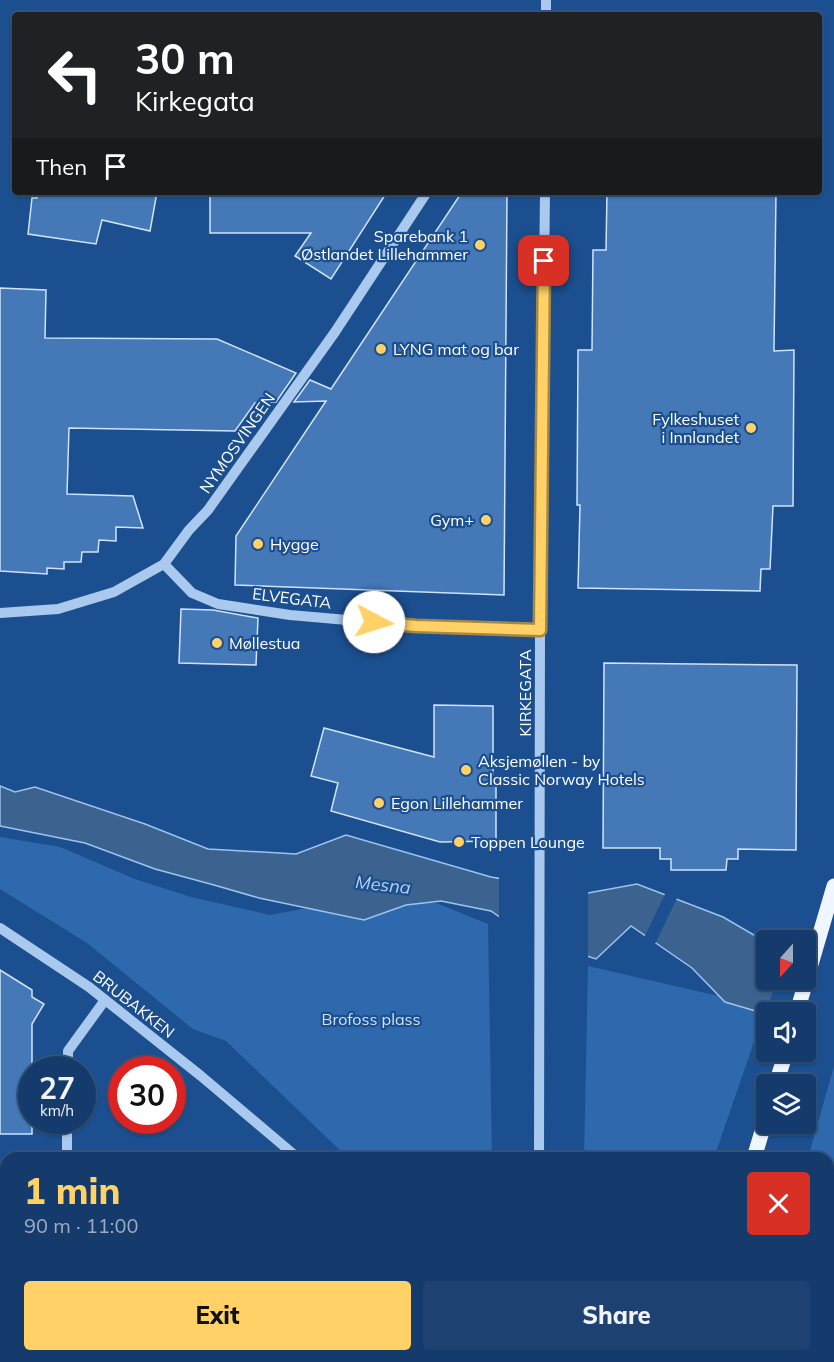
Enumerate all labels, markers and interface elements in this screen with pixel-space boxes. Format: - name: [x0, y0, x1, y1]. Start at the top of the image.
- text: 30 m: [135, 32, 235, 85]
- icon: left: [36, 36, 114, 114]
- text: Kirkegata: [135, 84, 255, 118]
- icon: arrive: [99, 150, 132, 183]
- text: Then: [36, 153, 87, 181]
- place label: Sparebank 1 Østlandet Lillehammer: [301, 226, 468, 264]
- pin: [518, 235, 569, 286]
- marker: Sparebank 1 Østlandet Lillehammer: [473, 238, 487, 252]
- icon: arrive: [527, 244, 560, 277]
- place label: LYNG mat og bar: [393, 339, 519, 359]
- marker: LYNG mat og bar: [374, 342, 388, 356]
- street label: NYMOSVINGEN: [195, 389, 279, 497]
- place label: Fylkeshuset i Innlandet: [652, 409, 739, 447]
- marker: Fylkeshuset i Innlandet: [744, 421, 758, 435]
- place label: Gym+: [430, 510, 474, 530]
- marker: Gym+: [479, 513, 493, 527]
- place label: Hygge: [270, 534, 319, 554]
- marker: Hygge: [251, 537, 265, 551]
- street label: ELVEGATA: [251, 583, 333, 613]
- position arrow: [342, 590, 406, 654]
- place label: Møllestua: [229, 633, 300, 653]
- marker: Møllestua: [210, 636, 224, 650]
- street label: KIRKEGATA: [515, 649, 535, 737]
- place label: Aksjemøllen - by Classic Norway Hotels: [478, 751, 645, 789]
- marker: Aksjemøllen - by Classic Norway Hotels: [459, 763, 473, 777]
- place label: Egon Lillehammer: [391, 793, 523, 813]
- marker: Egon Lillehammer: [372, 796, 386, 810]
- place label: Toppen Lounge: [471, 832, 585, 852]
- marker: Toppen Lounge: [452, 835, 466, 849]
- water label: Mesna: [354, 870, 412, 899]
- north arrow: [756, 930, 816, 990]
- map controls: [756, 930, 816, 1134]
- street label: BRUBAKKEN: [89, 966, 179, 1042]
- button: sound: [756, 1002, 816, 1062]
- park label: Brofoss plass: [322, 1009, 421, 1029]
- speed limit sign: 30: [108, 1056, 186, 1134]
- text: 27: [39, 1069, 75, 1107]
- button: layers: [756, 1074, 816, 1134]
- text: km/h: [40, 1101, 74, 1120]
- text: 1 min: [24, 1168, 120, 1213]
- button: close: [747, 1172, 810, 1235]
- text: 90 m · 11:00: [24, 1213, 138, 1238]
- button: Exit: [24, 1281, 411, 1350]
- button: Share: [423, 1281, 810, 1350]

